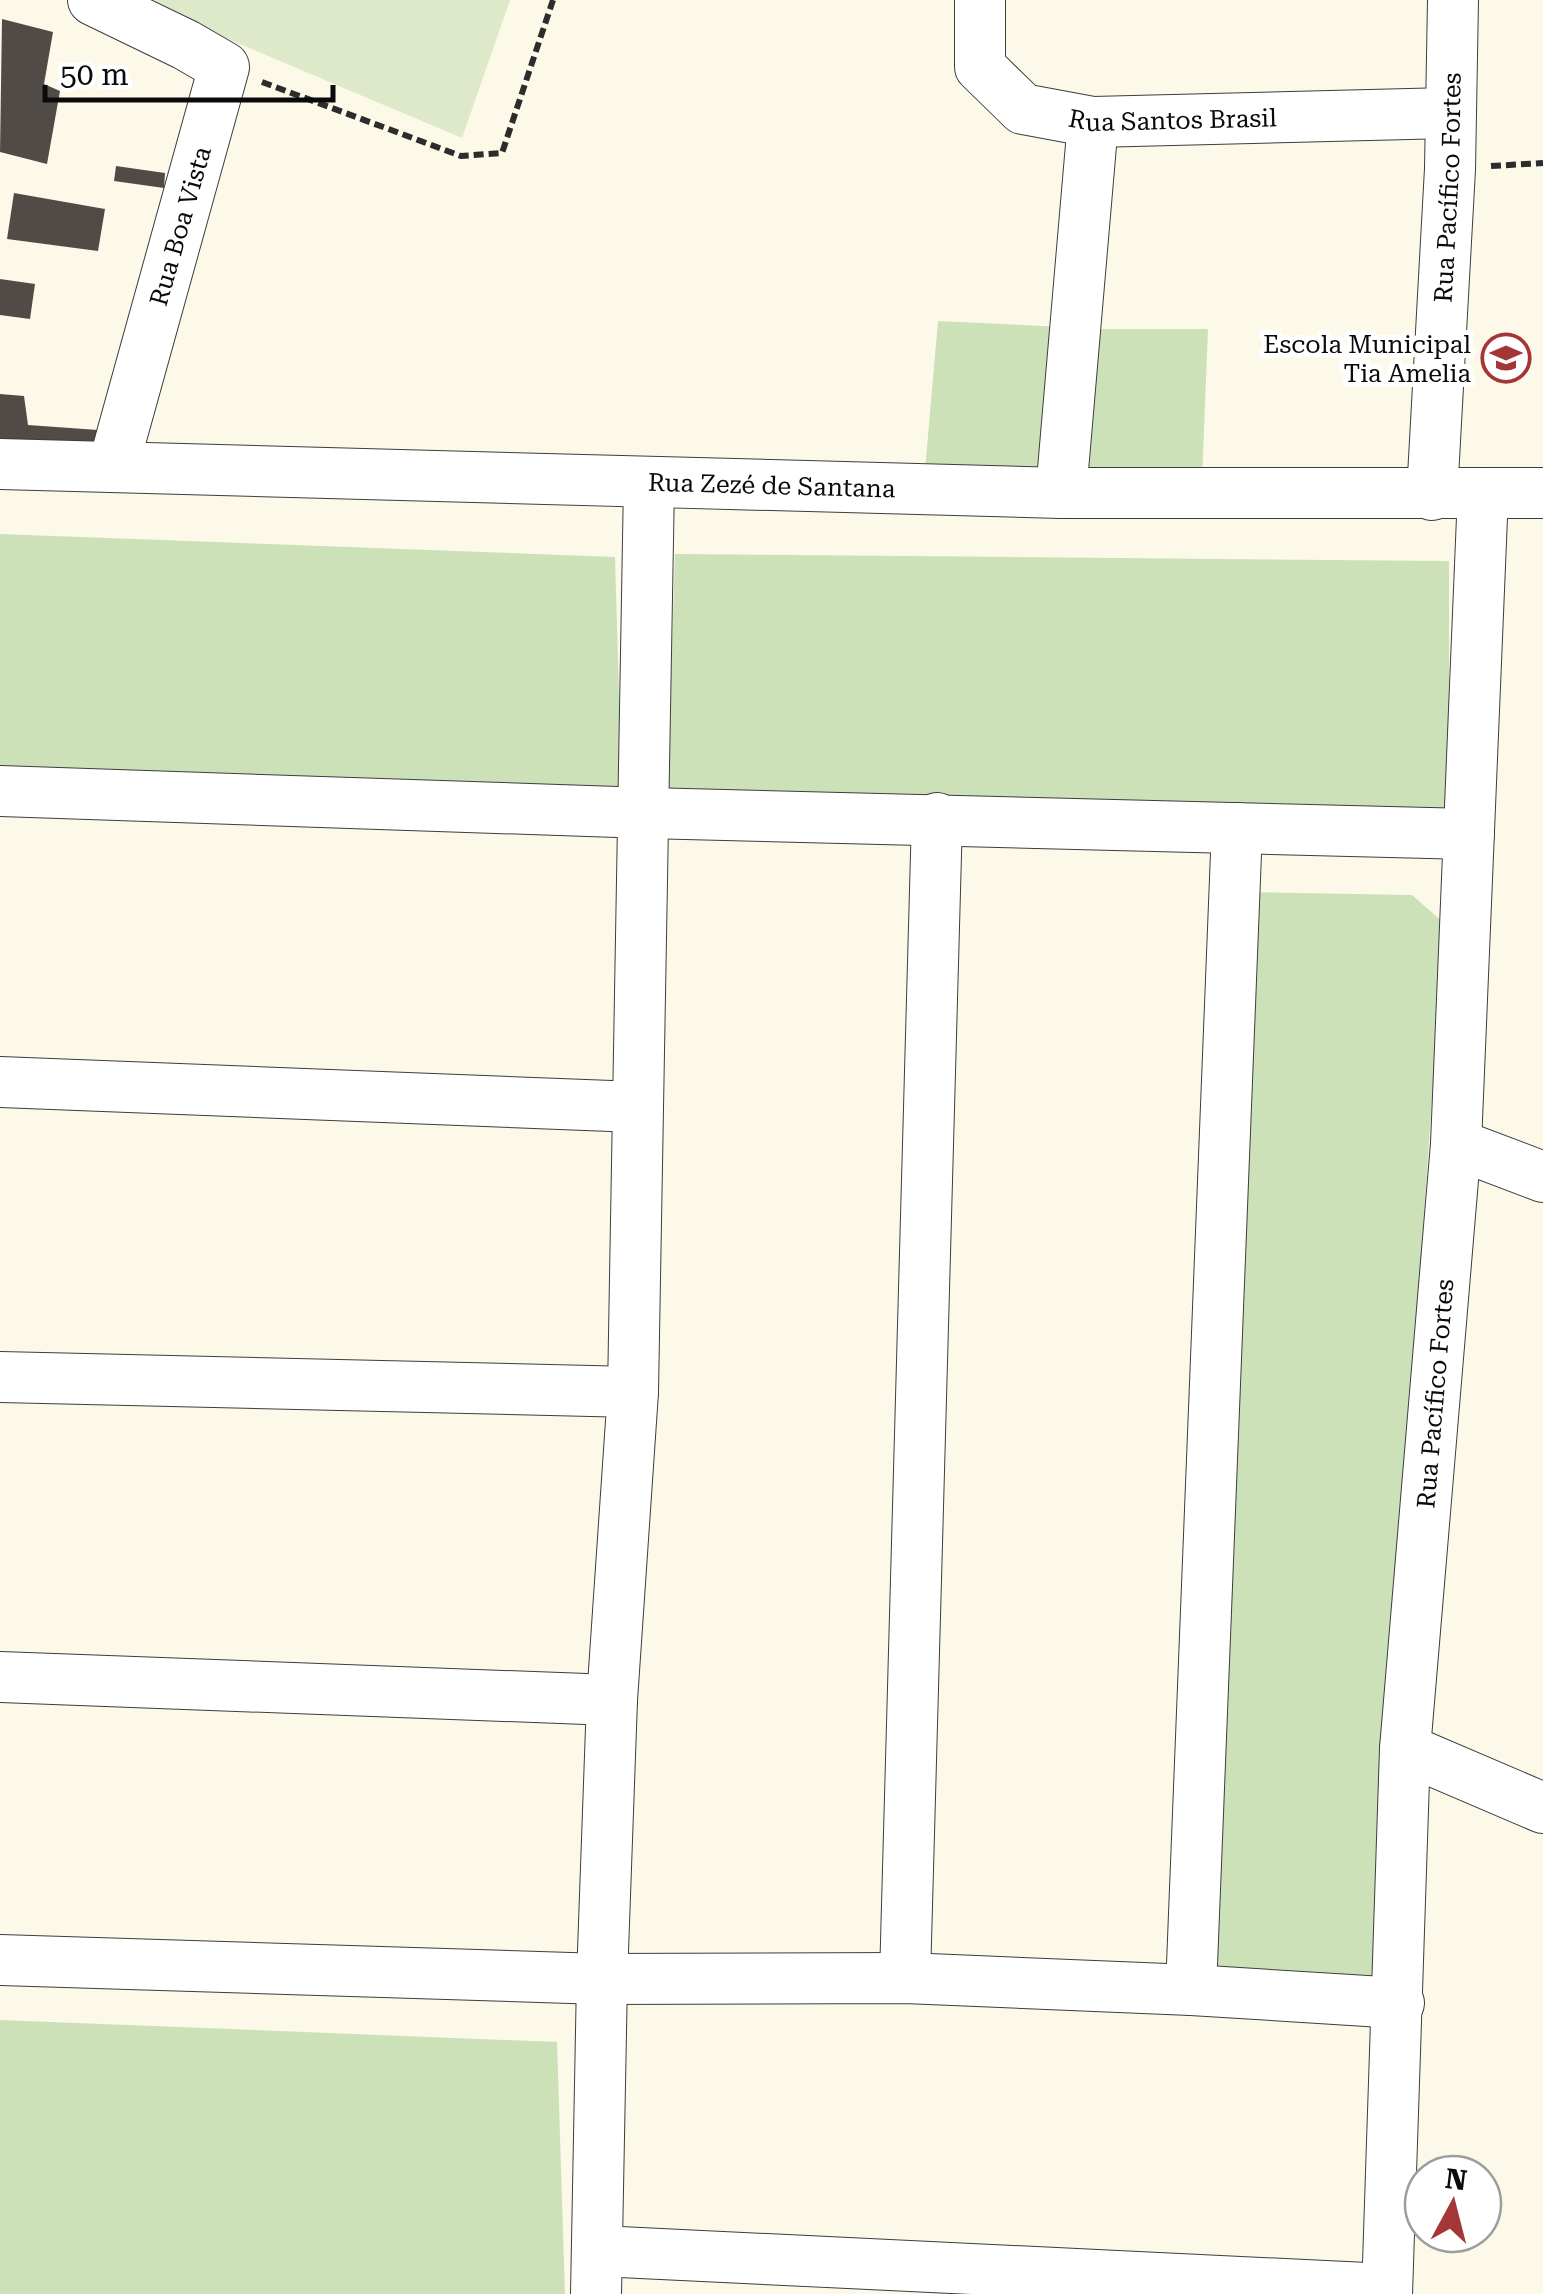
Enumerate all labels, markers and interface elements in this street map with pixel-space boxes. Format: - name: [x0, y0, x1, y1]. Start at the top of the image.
- scale bar: [45, 40, 332, 102]
- text: 50 m: [60, 57, 129, 92]
- street label: Rua Pacífico Fortes: [1429, 72, 1467, 303]
- street label: Rua Santos Brasil: [1066, 103, 1277, 137]
- street label: Rua Boa Vista: [144, 143, 217, 309]
- place label: Escola Municipal Tia Amelia: [1263, 330, 1471, 388]
- school or university icon: Escola Municipal Tia Amelia: [1480, 332, 1532, 384]
- street label: Rua Zezé de Santana: [648, 468, 896, 503]
- street label: Rua Pacífico Fortes: [1411, 1278, 1460, 1510]
- north arrow: [1403, 2154, 1503, 2254]
- text: N: [1443, 2162, 1469, 2197]

